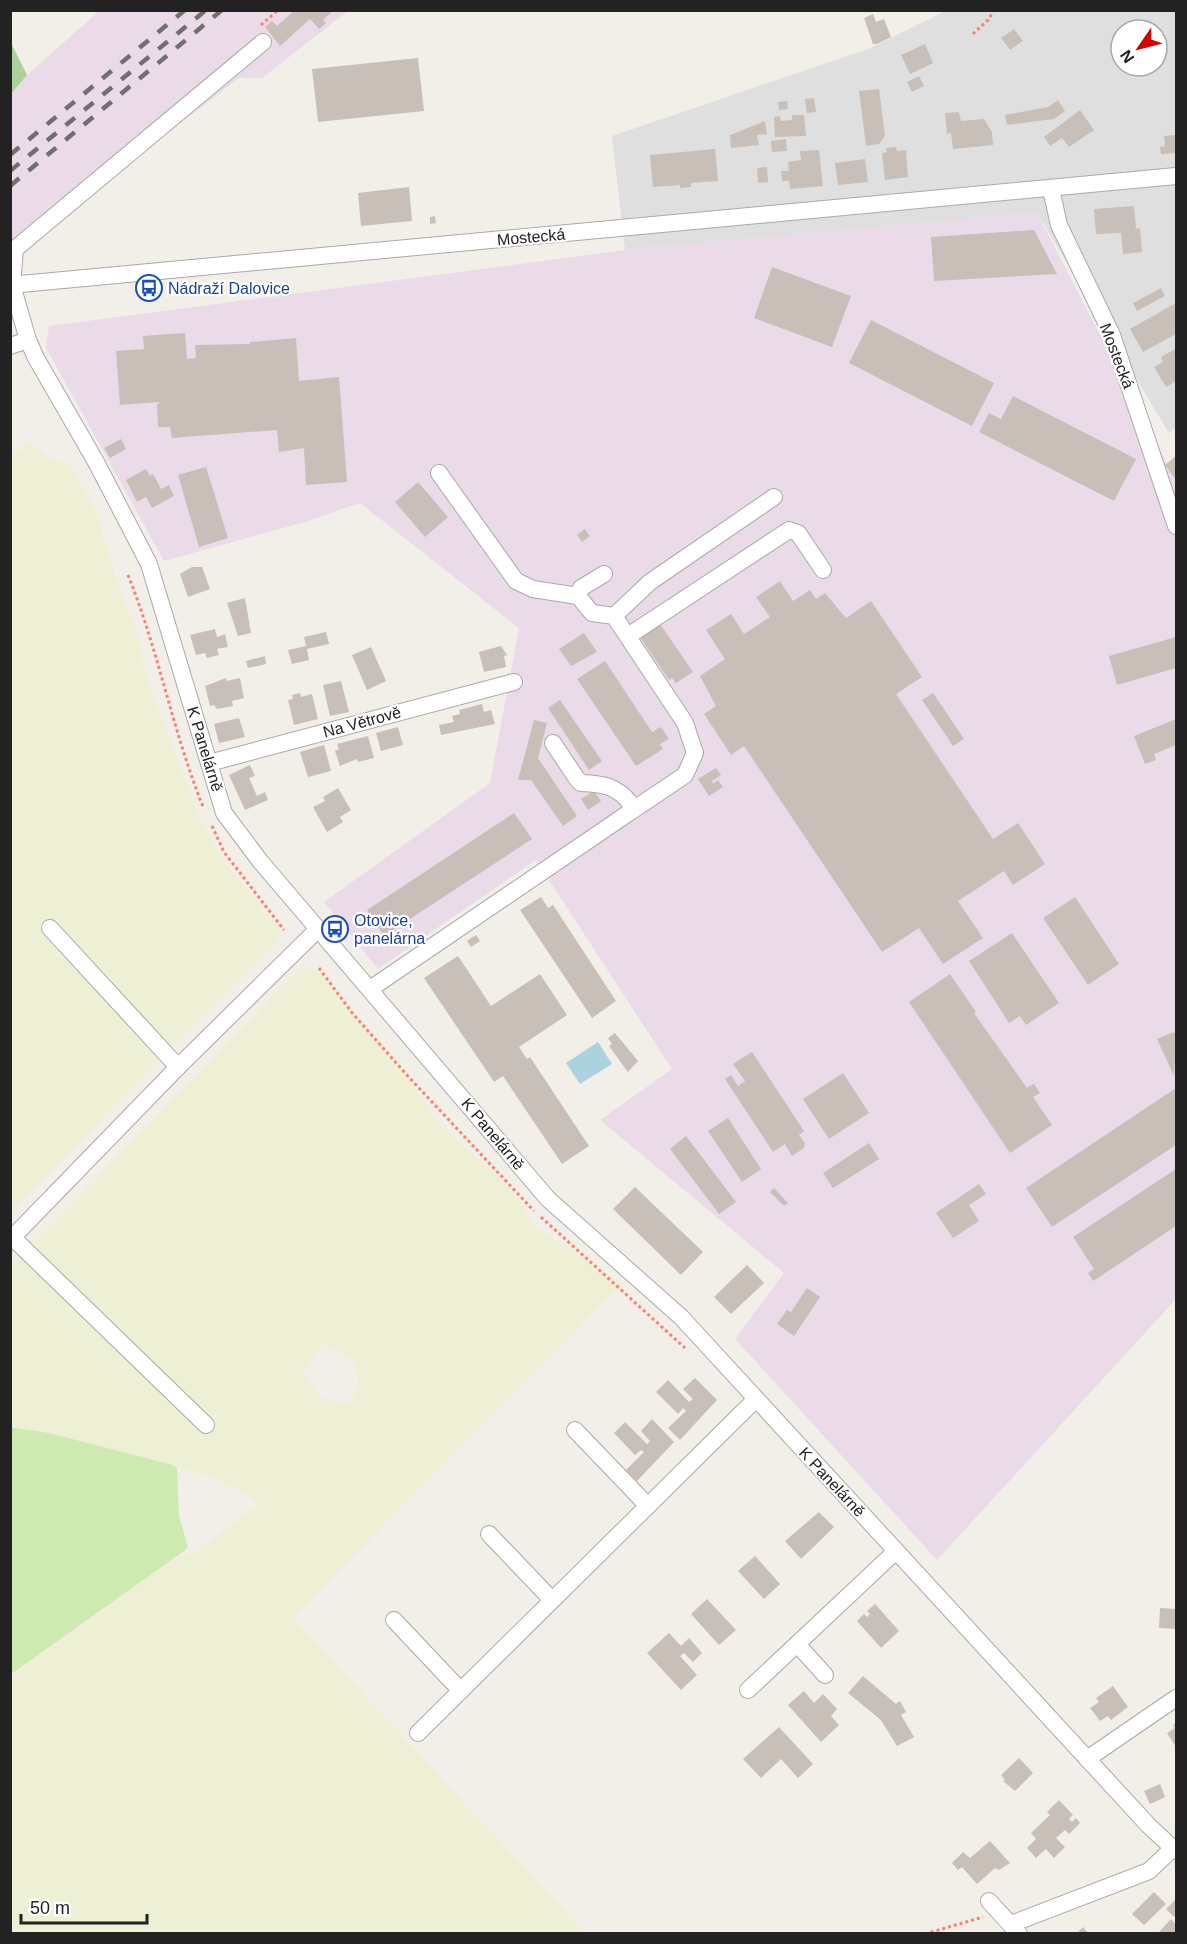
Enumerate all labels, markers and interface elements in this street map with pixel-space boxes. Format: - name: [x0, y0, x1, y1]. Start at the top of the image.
- north arrow: [1109, 18, 1169, 78]
- text: N: [1117, 47, 1137, 66]
- street label: Mostecká: [496, 226, 566, 248]
- bus stop icon: Nádraží Dalovice: [134, 273, 164, 303]
- place label: Nádraží Dalovice: [168, 280, 290, 297]
- street label: Mostecká: [1097, 321, 1137, 391]
- street label: Na Větrově: [321, 703, 403, 741]
- street label: K Panelárně: [184, 704, 226, 794]
- place label: Otovice, panelárna: [354, 912, 425, 947]
- bus stop icon: Otovice, panelárna: [320, 914, 350, 944]
- street label: K Panelárně: [458, 1095, 528, 1173]
- street label: K Panelárně: [796, 1444, 868, 1520]
- scale bar: [21, 1887, 147, 1925]
- text: 50 m: [30, 1898, 70, 1918]

